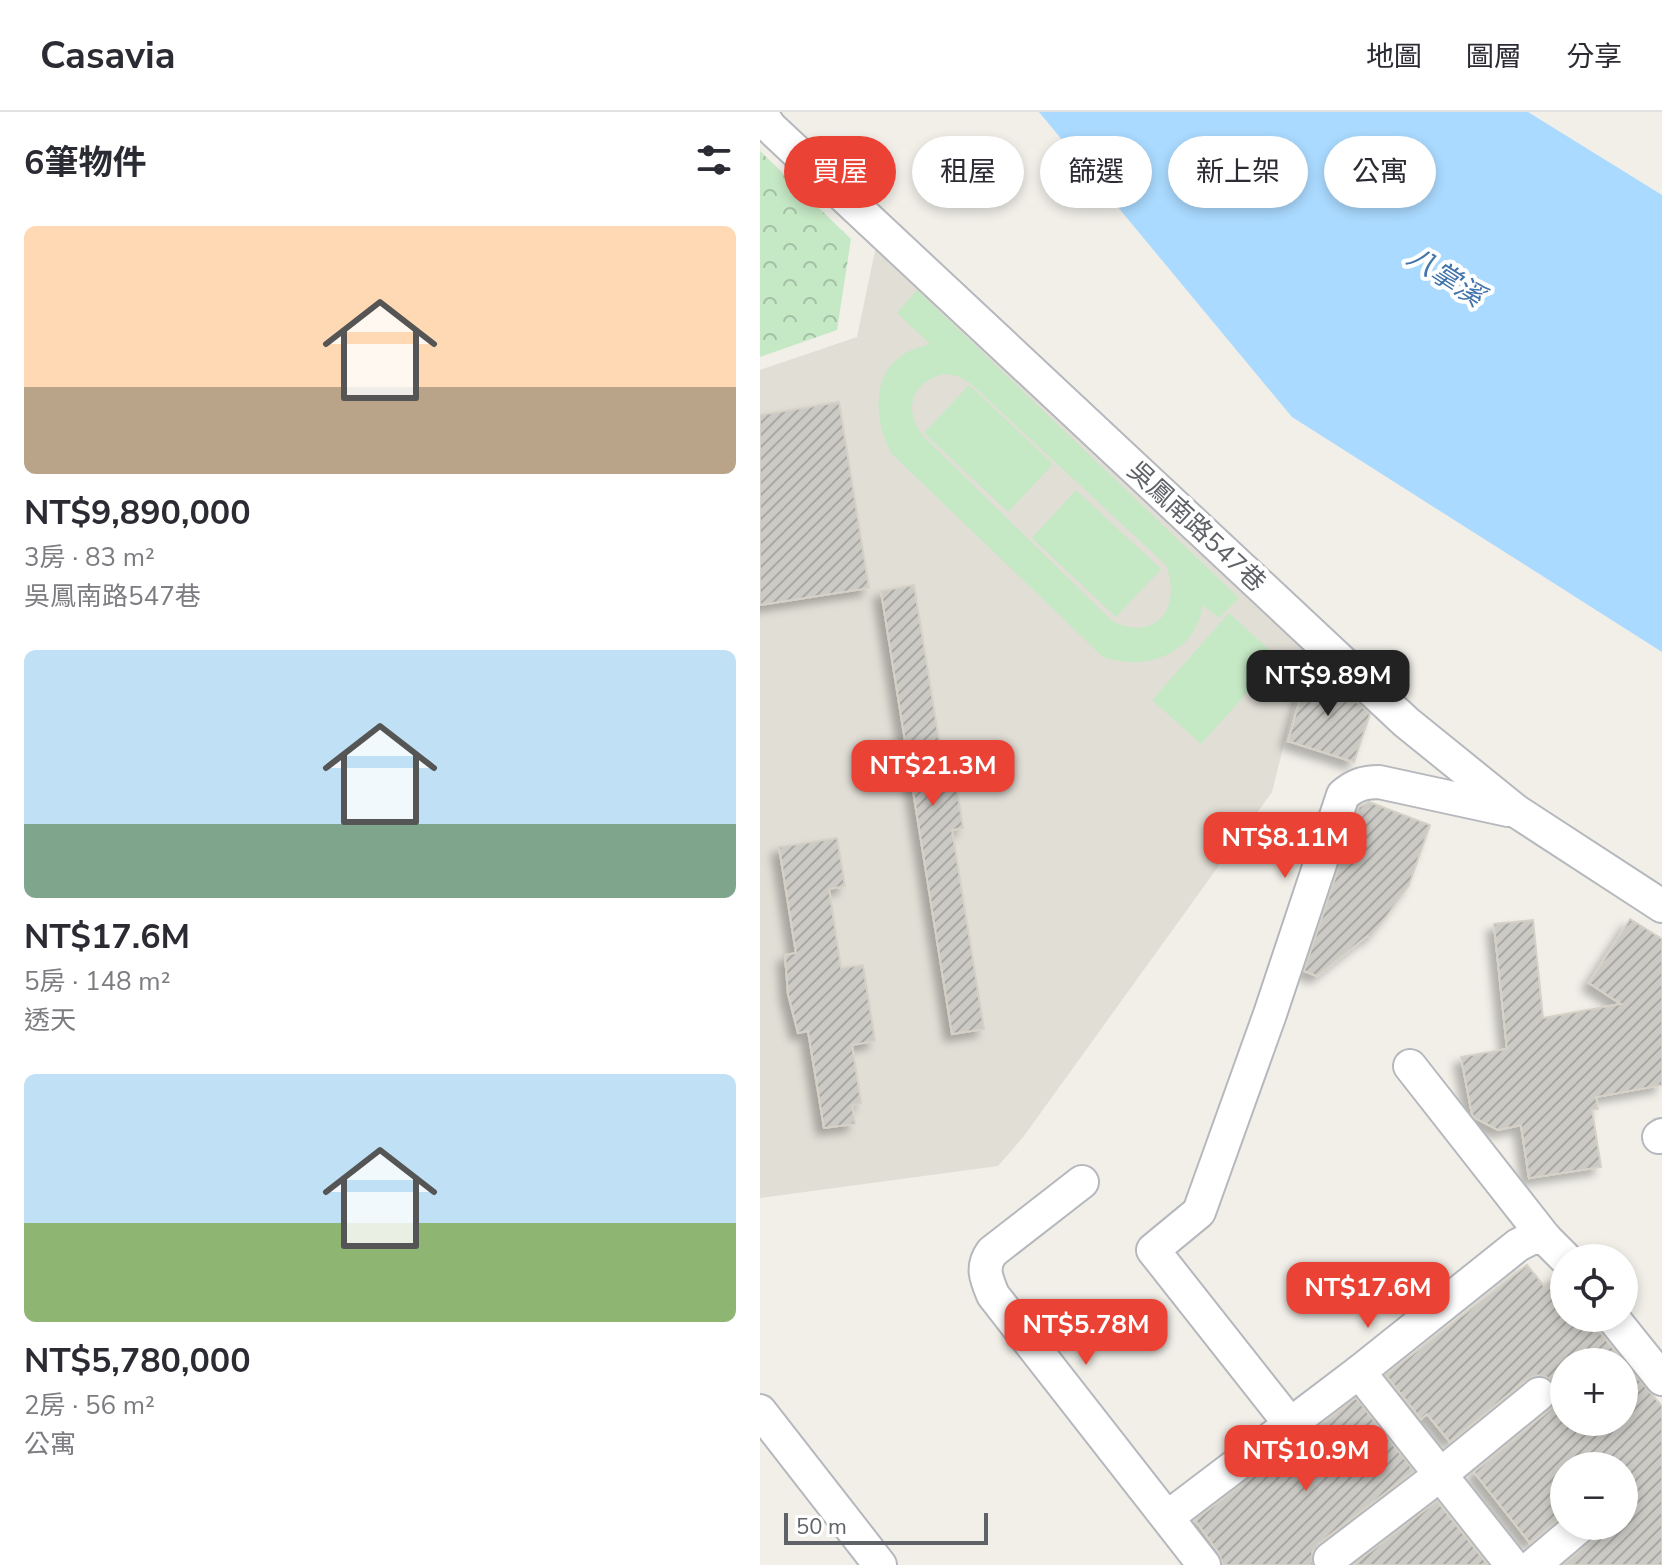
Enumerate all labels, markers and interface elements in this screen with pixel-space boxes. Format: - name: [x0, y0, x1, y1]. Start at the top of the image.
- text: Casavia: [40, 30, 176, 81]
- text: 地圖: [1366, 38, 1422, 76]
- text: 圖層: [1466, 38, 1522, 76]
- text: 分享: [1566, 38, 1622, 76]
- chip: 買屋: [784, 136, 896, 208]
- chip: 租屋: [912, 136, 1024, 208]
- chip: 篩選: [1040, 136, 1152, 208]
- chip: 新上架: [1168, 136, 1308, 208]
- chip: 公寓: [1324, 136, 1436, 208]
- icon: filters: [692, 138, 736, 182]
- text: 6筆物件: [24, 140, 146, 186]
- water label: 八掌溪: [1400, 238, 1494, 318]
- icon: home: [308, 278, 452, 422]
- street label: 吳鳳南路547巷: [1120, 453, 1273, 599]
- text: NT$9,890,000: [24, 490, 251, 536]
- text: 3房 · 83 m²: [24, 540, 155, 575]
- text: 吳鳳南路547巷: [24, 579, 201, 614]
- pin: NT$9.89M: [1245, 650, 1411, 718]
- text: NT$9.89M: [1264, 658, 1392, 693]
- icon: home: [308, 702, 452, 846]
- pin: NT$21.3M: [850, 740, 1016, 808]
- text: NT$21.3M: [869, 748, 997, 783]
- pin: NT$8.11M: [1202, 812, 1368, 880]
- text: NT$8.11M: [1221, 820, 1349, 855]
- text: NT$17.6M: [24, 914, 190, 960]
- text: 5房 · 148 m²: [24, 964, 171, 999]
- text: 透天: [24, 1003, 76, 1038]
- icon: home: [308, 1126, 452, 1270]
- map controls: [1550, 1244, 1638, 1540]
- button: locate: [1550, 1244, 1638, 1332]
- pin: NT$17.6M: [1285, 1262, 1451, 1330]
- text: NT$17.6M: [1304, 1270, 1432, 1305]
- pin: NT$5.78M: [1003, 1299, 1169, 1367]
- text: NT$5.78M: [1022, 1307, 1150, 1342]
- text: NT$5,780,000: [24, 1338, 251, 1384]
- button: +: [1550, 1348, 1638, 1436]
- text: 2房 · 56 m²: [24, 1388, 155, 1423]
- pin: NT$10.9M: [1223, 1425, 1389, 1493]
- text: 公寓: [24, 1427, 76, 1462]
- text: NT$10.9M: [1242, 1433, 1370, 1468]
- button: −: [1550, 1452, 1638, 1540]
- scale bar: [784, 1509, 988, 1545]
- text: 50 m: [796, 1512, 847, 1542]

